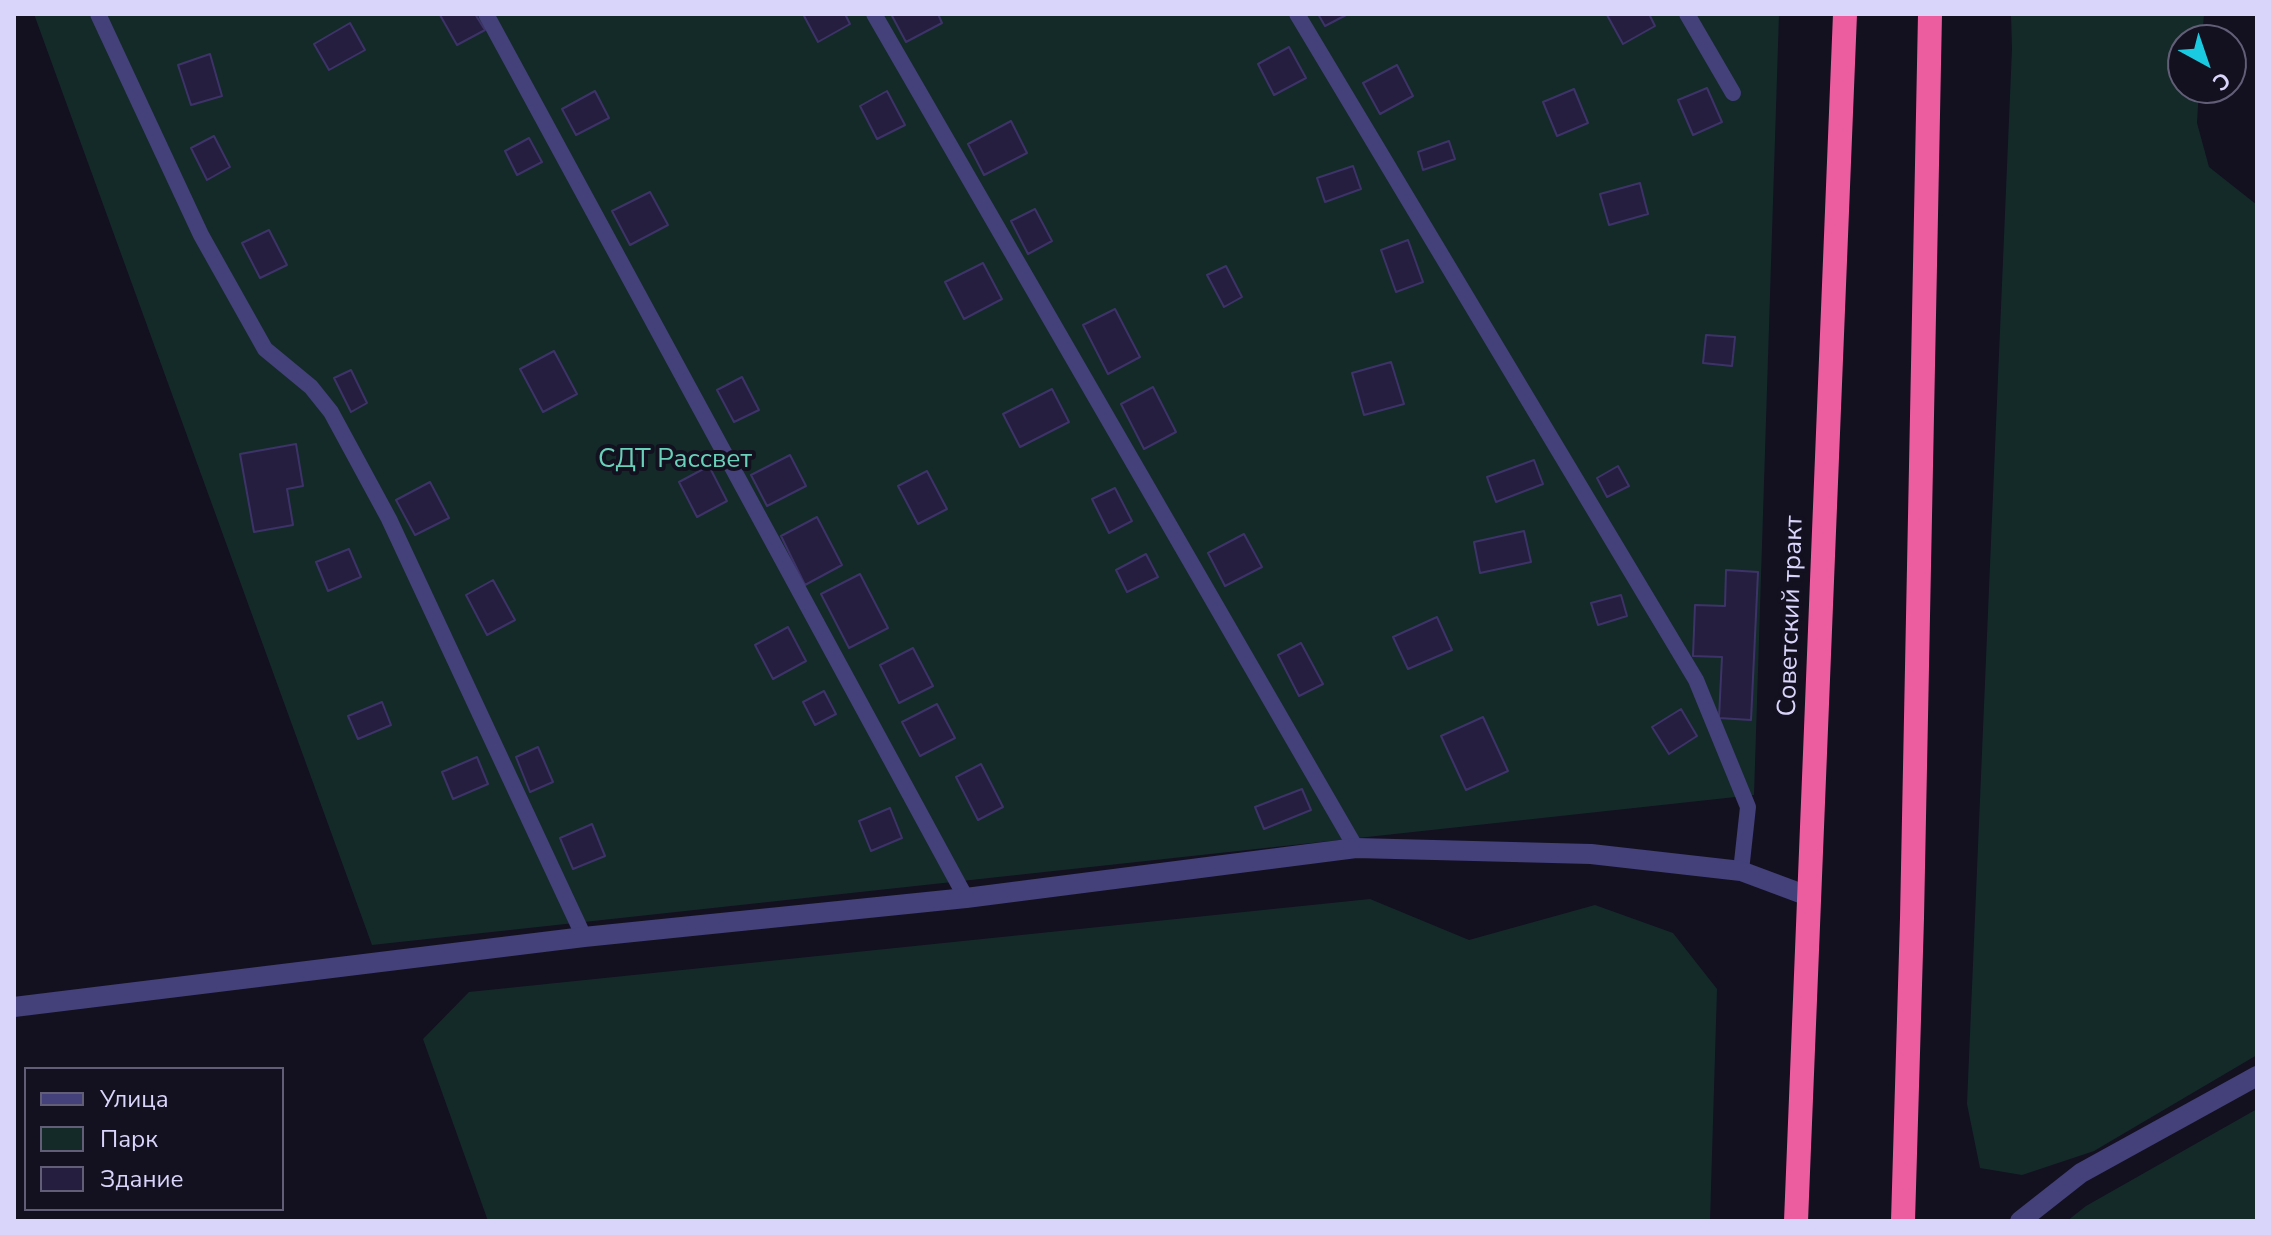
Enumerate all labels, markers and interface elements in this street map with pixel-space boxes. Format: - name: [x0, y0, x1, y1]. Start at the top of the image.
- north arrow: [2167, 24, 2247, 104]
- text: С: [2206, 65, 2237, 97]
- park label: СДТ Рассвет: [598, 445, 752, 477]
- street label: Советский тракт: [1773, 515, 1811, 717]
- legend: [24, 1067, 284, 1211]
- text: Улица: [100, 1083, 169, 1115]
- text: Парк: [100, 1123, 158, 1155]
- text: Здание: [100, 1163, 184, 1195]

